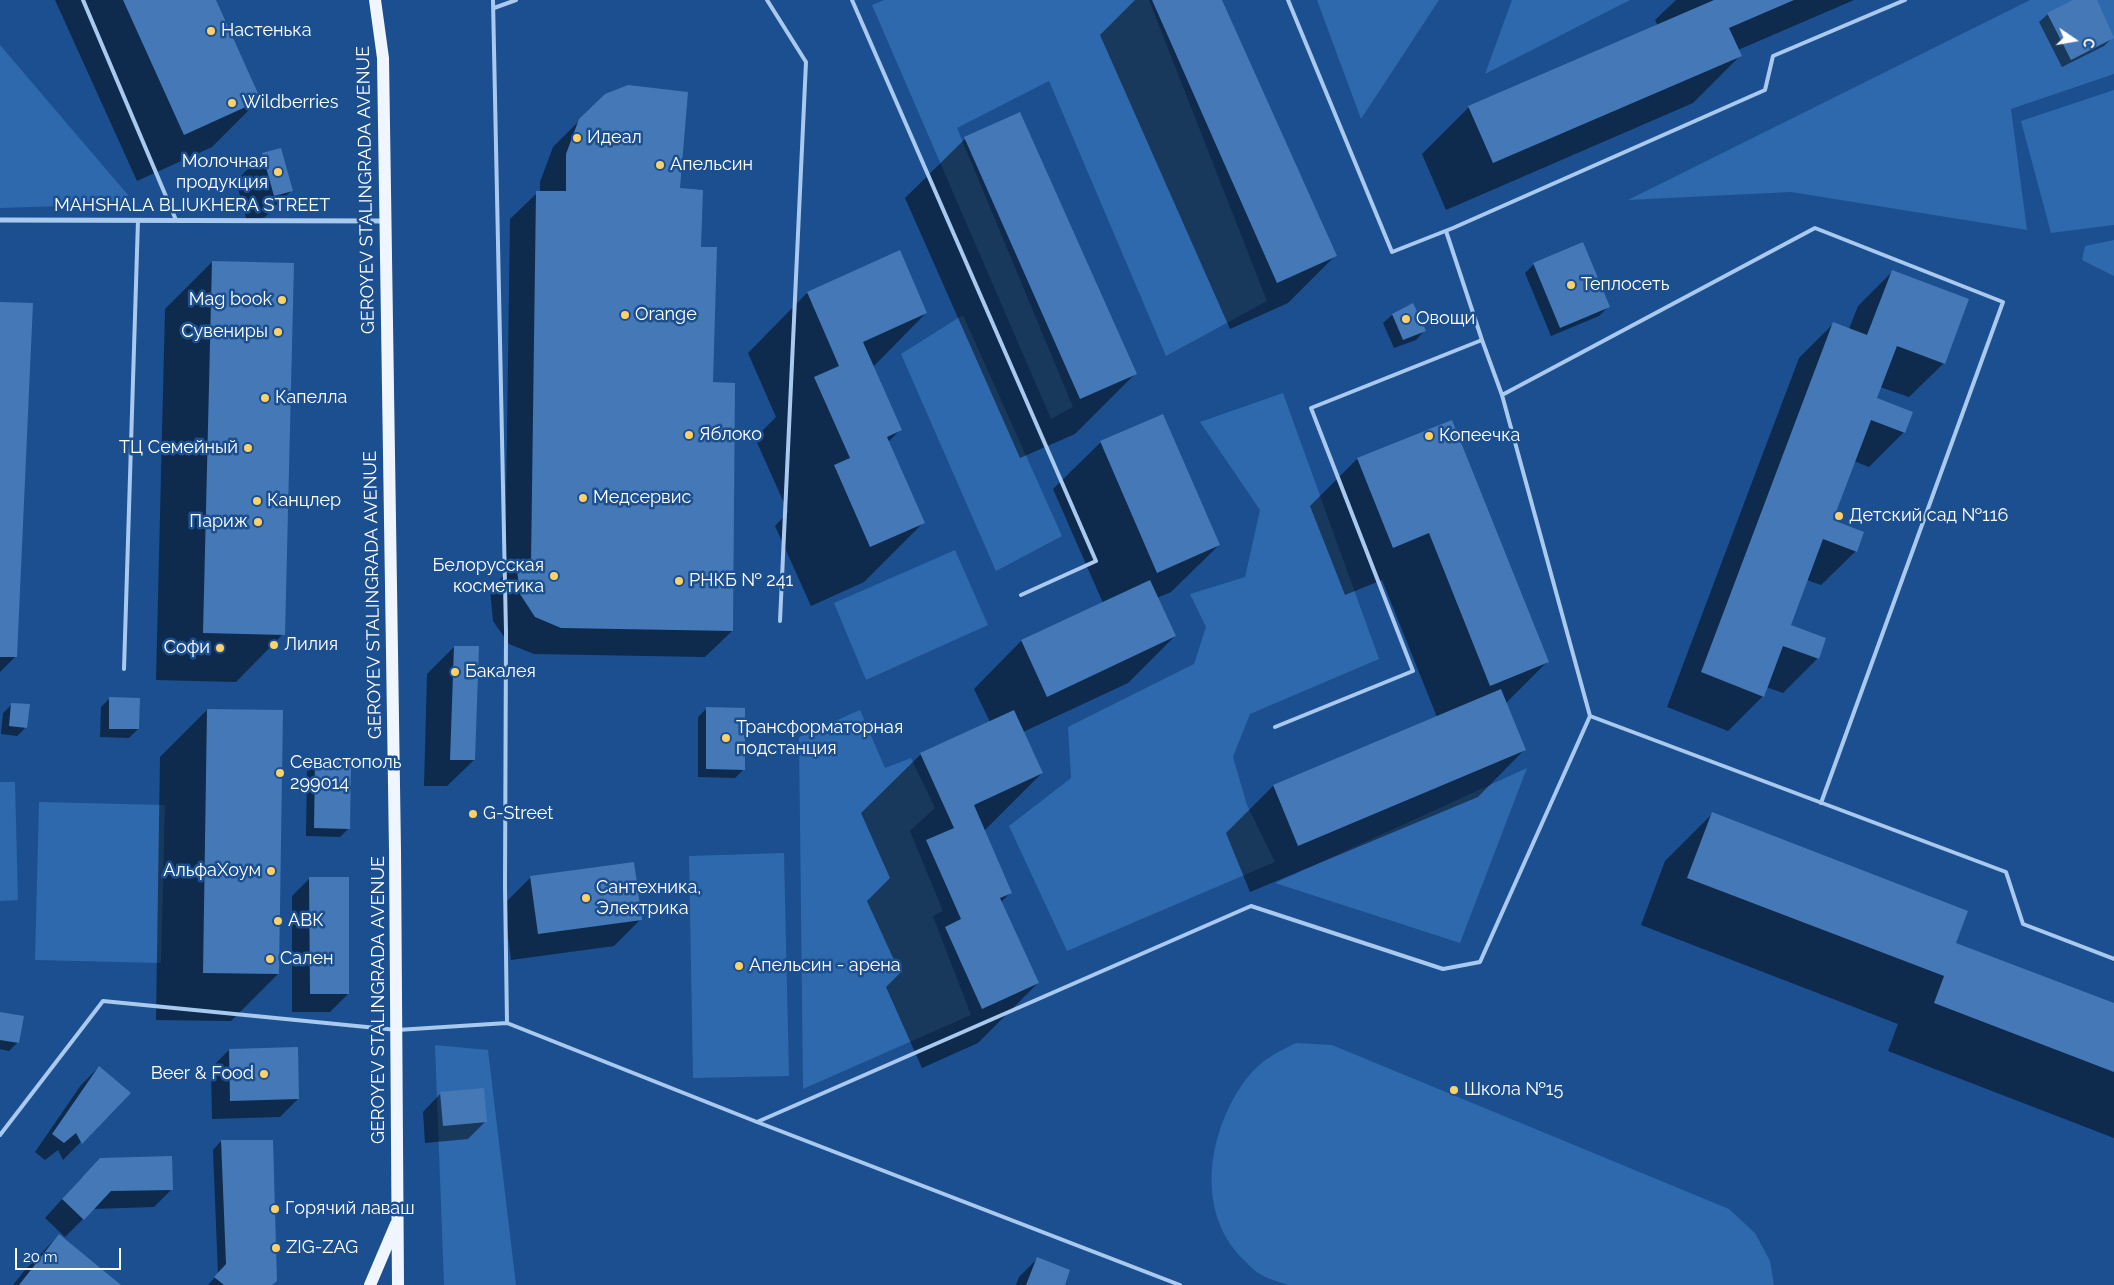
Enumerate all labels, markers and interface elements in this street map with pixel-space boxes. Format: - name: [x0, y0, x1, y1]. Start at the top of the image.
- north arrow: [2049, 15, 2099, 65]
- place label: Настенька: [221, 20, 311, 42]
- marker: Настенька: [205, 25, 217, 37]
- text: С: [2080, 37, 2097, 49]
- street label: GEROYEV STALINGRADA AVENUE: [353, 46, 379, 334]
- place label: Wildberries: [242, 92, 338, 114]
- marker: Wildberries: [226, 97, 238, 109]
- place label: Идеал: [587, 127, 642, 149]
- marker: Идеал: [571, 132, 583, 144]
- place label: Молочная продукция: [176, 151, 268, 193]
- place label: Апельсин: [670, 154, 753, 176]
- marker: Апельсин: [654, 159, 666, 171]
- marker: Молочная продукция: [272, 166, 284, 178]
- street label: MAHSHALA BLIUKHERA STREET: [54, 195, 330, 217]
- place label: Теплосеть: [1581, 274, 1669, 296]
- marker: Теплосеть: [1565, 279, 1577, 291]
- place label: Mag book: [189, 289, 272, 311]
- marker: Mag book: [276, 294, 288, 306]
- place label: Orange: [635, 304, 697, 326]
- place label: Овощи: [1416, 308, 1475, 330]
- marker: Orange: [619, 309, 631, 321]
- marker: Овощи: [1400, 313, 1412, 325]
- place label: Сувениры: [181, 321, 268, 343]
- marker: Сувениры: [272, 326, 284, 338]
- place label: Капелла: [275, 387, 347, 409]
- marker: Капелла: [259, 392, 271, 404]
- place label: Яблоко: [699, 424, 762, 446]
- place label: Копеечка: [1439, 425, 1520, 447]
- marker: Яблоко: [683, 429, 695, 441]
- marker: Копеечка: [1423, 430, 1435, 442]
- place label: ТЦ Семейный: [119, 437, 238, 459]
- marker: ТЦ Семейный: [242, 442, 254, 454]
- street label: GEROYEV STALINGRADA AVENUE: [360, 451, 386, 739]
- place label: Медсервис: [593, 487, 691, 509]
- place label: Канцлер: [267, 490, 341, 512]
- marker: Медсервис: [577, 492, 589, 504]
- marker: Канцлер: [251, 495, 263, 507]
- place label: Детский сад №116: [1849, 505, 2008, 527]
- marker: Детский сад №116: [1833, 510, 1845, 522]
- place label: Париж: [189, 511, 248, 533]
- marker: Париж: [252, 516, 264, 528]
- place label: Белорусская косметика: [432, 555, 544, 598]
- marker: Белорусская косметика: [548, 570, 560, 582]
- place label: РНКБ № 241: [689, 570, 793, 592]
- marker: РНКБ № 241: [673, 575, 685, 587]
- place label: Лилия: [284, 634, 338, 656]
- place label: Софи: [164, 637, 210, 659]
- marker: Лилия: [268, 639, 280, 651]
- marker: Софи: [214, 642, 226, 654]
- place label: Бакалея: [465, 661, 536, 683]
- marker: Бакалея: [449, 666, 461, 678]
- place label: Трансформаторная подстанция: [736, 717, 903, 760]
- marker: Трансформаторная подстанция: [720, 732, 732, 744]
- place label: Севастополь 299014: [290, 752, 401, 794]
- marker: Севастополь 299014: [274, 767, 286, 779]
- place label: G-Street: [483, 803, 553, 825]
- marker: G-Street: [467, 808, 479, 820]
- street label: GEROYEV STALINGRADA AVENUE: [368, 856, 390, 1144]
- place label: АльфаХоум: [163, 860, 261, 882]
- marker: АльфаХоум: [265, 865, 277, 877]
- place label: Сантехника, Электрика: [596, 877, 701, 920]
- marker: Сантехника, Электрика: [580, 892, 592, 904]
- place label: АВК: [288, 910, 324, 932]
- marker: АВК: [272, 915, 284, 927]
- place label: Сален: [280, 948, 333, 970]
- marker: Сален: [264, 953, 276, 965]
- place label: Апельсин - арена: [749, 955, 901, 977]
- marker: Апельсин - арена: [733, 960, 745, 972]
- place label: Beer & Food: [151, 1063, 254, 1085]
- marker: Beer & Food: [258, 1068, 270, 1080]
- place label: Школа №15: [1464, 1079, 1563, 1101]
- marker: Школа №15: [1448, 1084, 1460, 1096]
- place label: Горячий лаваш: [285, 1198, 415, 1220]
- marker: Горячий лаваш: [269, 1203, 281, 1215]
- place label: ZIG-ZAG: [286, 1237, 358, 1259]
- scale bar: [18, 1238, 124, 1270]
- marker: ZIG-ZAG: [270, 1242, 282, 1254]
- text: 20 m: [23, 1248, 58, 1266]

